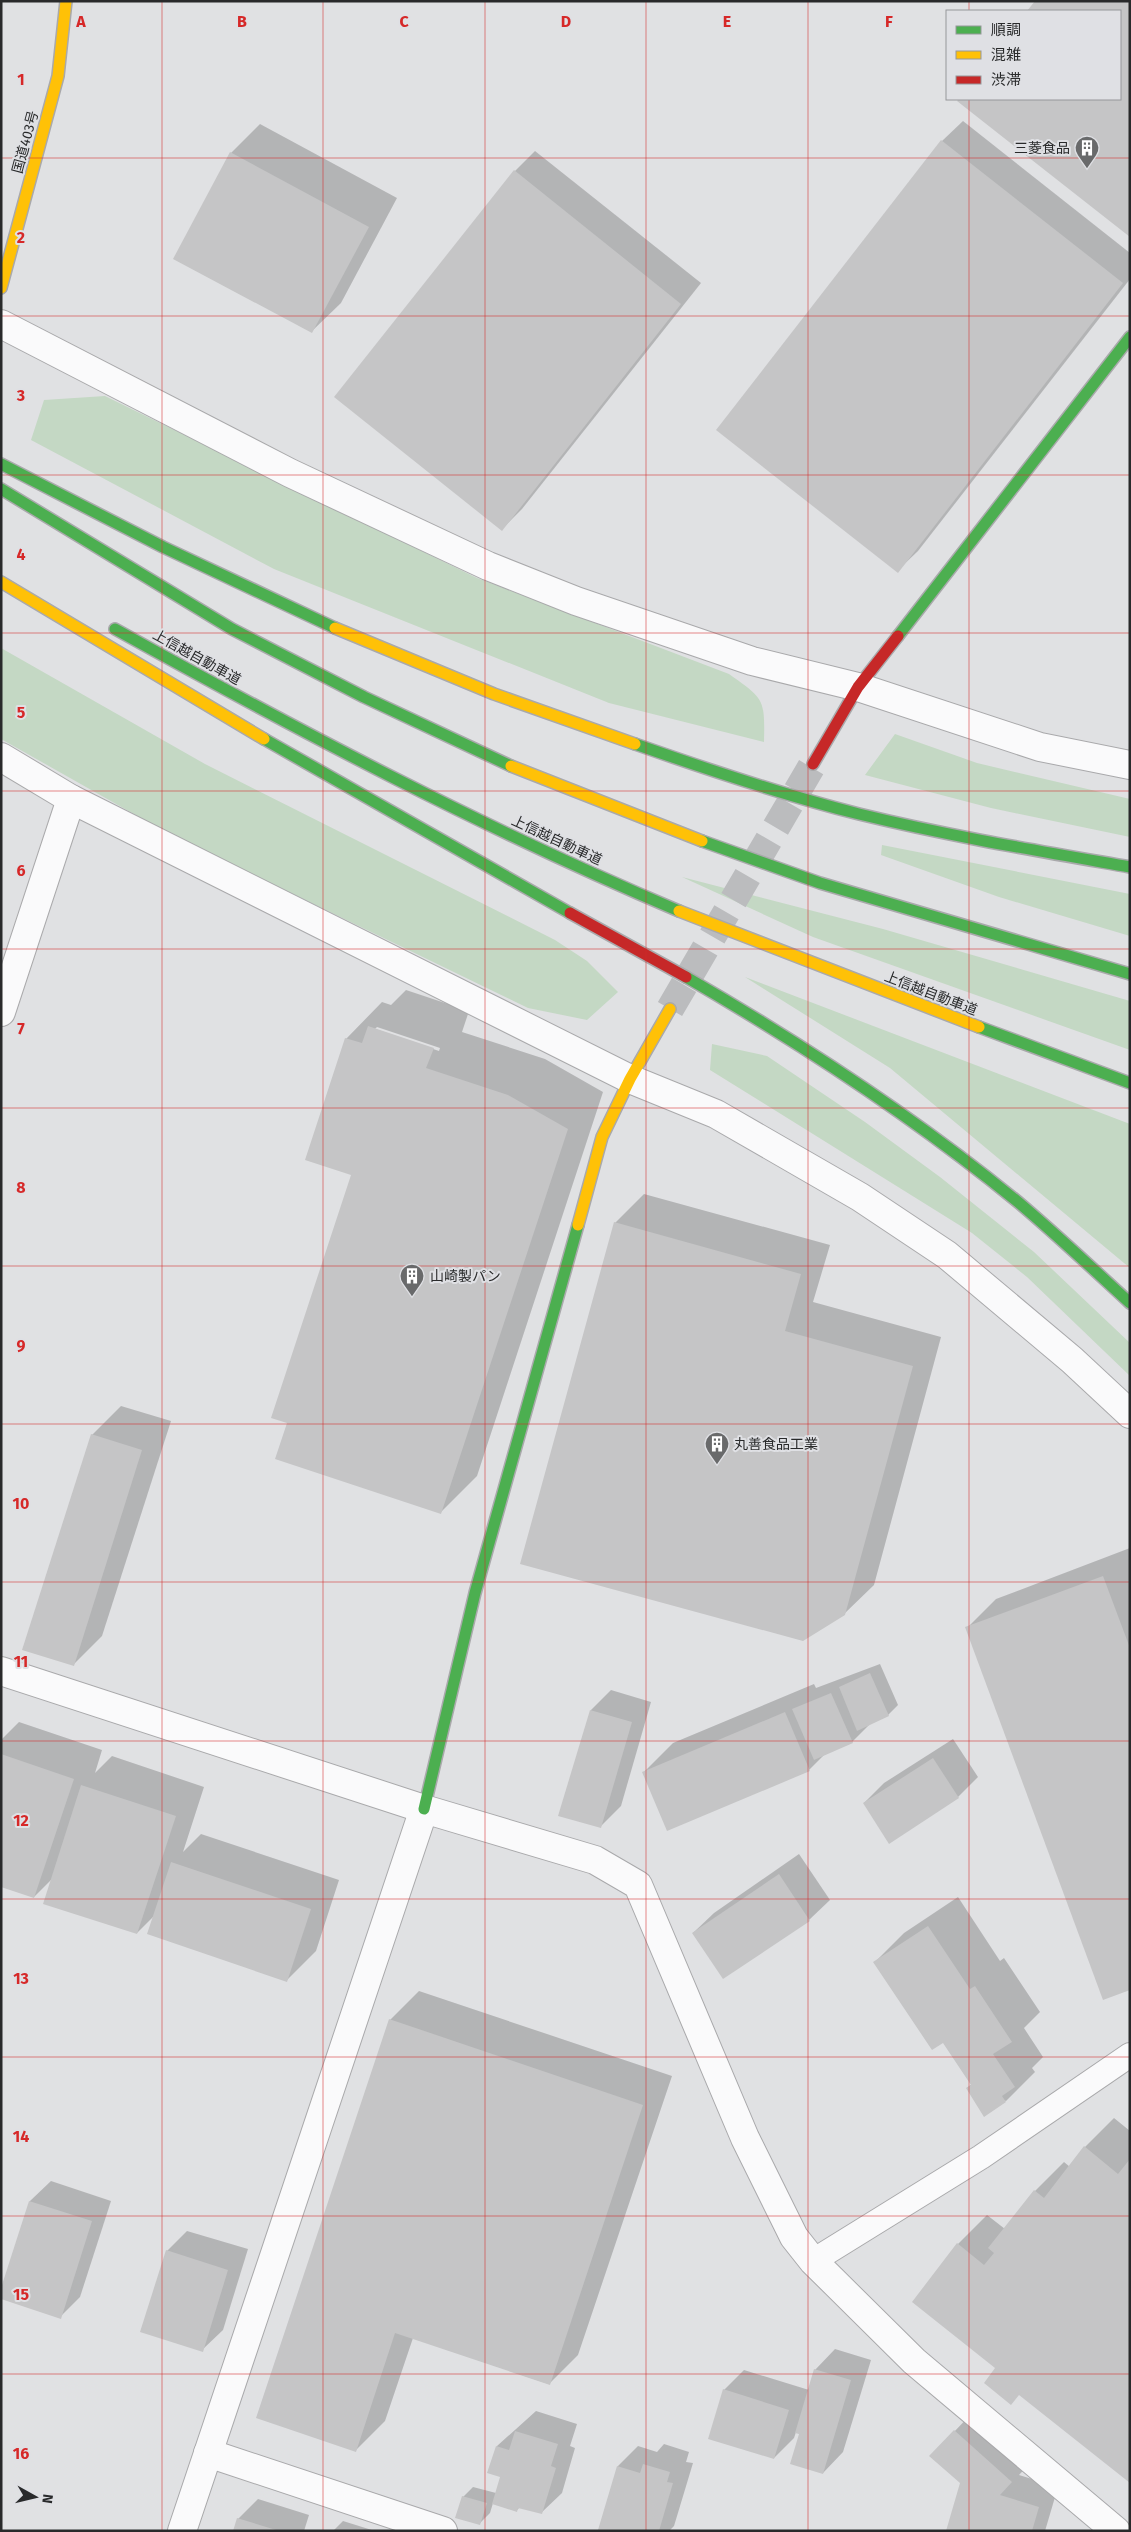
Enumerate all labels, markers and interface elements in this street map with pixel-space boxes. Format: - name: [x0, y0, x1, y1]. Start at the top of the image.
- legend: [946, 10, 1121, 100]
- text: A: [75, 12, 86, 31]
- text: B: [237, 12, 247, 31]
- text: C: [399, 12, 409, 31]
- text: D: [561, 12, 571, 31]
- text: E: [723, 12, 731, 31]
- text: F: [885, 12, 893, 31]
- text: 順調: [991, 21, 1021, 39]
- text: 混雑: [991, 46, 1021, 64]
- text: 1: [17, 70, 25, 89]
- text: 渋滞: [991, 71, 1021, 89]
- street label: 国道403号: [9, 109, 42, 175]
- building icon: 三菱食品: [1074, 135, 1100, 169]
- place label: 三菱食品: [1014, 140, 1070, 157]
- text: 2: [17, 228, 25, 247]
- text: 3: [16, 386, 25, 405]
- text: 4: [16, 545, 26, 564]
- street label: 上信越自動車道: [150, 626, 244, 689]
- text: 5: [17, 703, 26, 722]
- street label: 上信越自動車道: [509, 812, 605, 869]
- text: 6: [16, 861, 26, 880]
- street label: 上信越自動車道: [882, 968, 980, 1019]
- text: 7: [17, 1019, 25, 1038]
- text: 8: [16, 1178, 26, 1197]
- building icon: 山崎製パン: [399, 1263, 425, 1297]
- place label: 山崎製パン: [430, 1268, 501, 1285]
- text: 9: [17, 1336, 26, 1355]
- building icon: 丸善食品工業: [704, 1431, 730, 1465]
- place label: 丸善食品工業: [734, 1436, 818, 1453]
- text: 10: [13, 1494, 29, 1513]
- text: 11: [14, 1652, 28, 1671]
- text: 12: [13, 1811, 29, 1830]
- text: 13: [13, 1969, 29, 1988]
- text: 14: [13, 2127, 29, 2146]
- text: 15: [13, 2285, 29, 2304]
- text: 16: [13, 2444, 29, 2463]
- north arrow: [10, 2472, 60, 2522]
- text: N: [38, 2493, 56, 2505]

